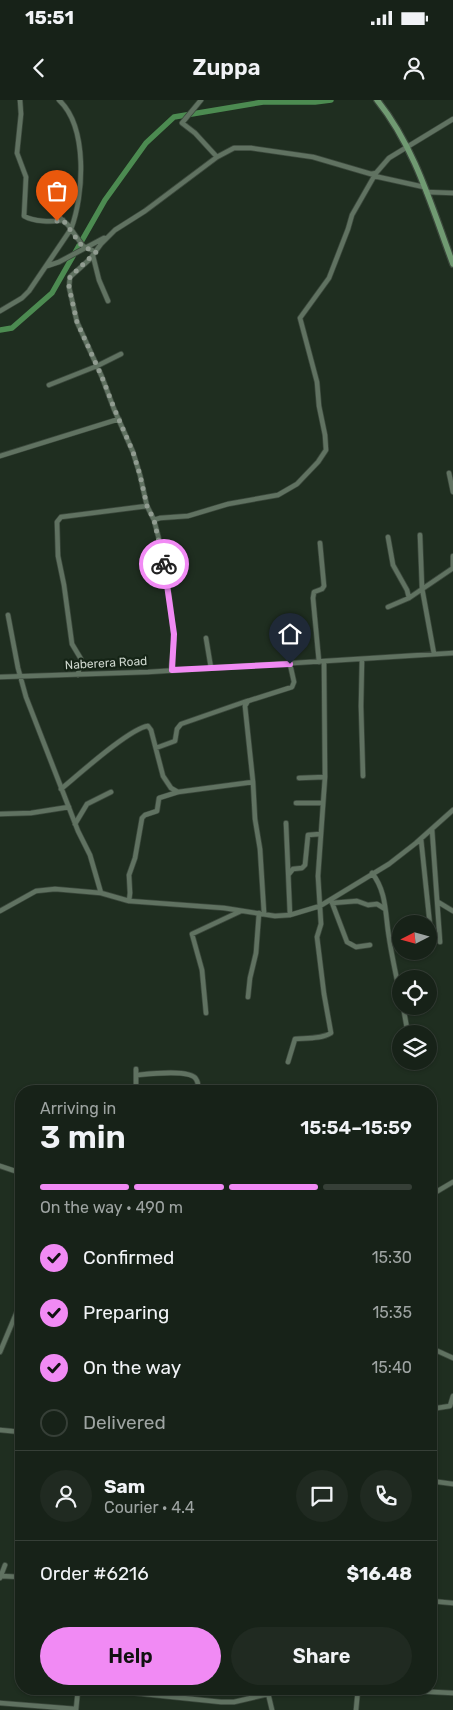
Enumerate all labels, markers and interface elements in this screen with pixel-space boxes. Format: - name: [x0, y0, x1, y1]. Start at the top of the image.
- text: 15:51: [25, 6, 74, 29]
- icon: back: [25, 54, 53, 82]
- text: Zuppa: [193, 54, 260, 81]
- icon: person: [400, 54, 428, 82]
- pin: [36, 170, 78, 221]
- icon: bag: [43, 177, 71, 205]
- courier: [139, 539, 189, 589]
- icon: bike: [150, 550, 178, 578]
- pin: [269, 613, 311, 664]
- icon: home: [276, 620, 304, 648]
- street label: Naberera Road: [64, 654, 148, 672]
- north arrow: [392, 915, 438, 960]
- map controls: [392, 915, 437, 1070]
- button: locate: [392, 970, 437, 1015]
- button: layers: [392, 1025, 437, 1070]
- text: Arriving in: [40, 1099, 116, 1118]
- text: 15:54–15:59: [300, 1116, 412, 1139]
- text: 3 min: [40, 1118, 126, 1156]
- text: On the way · 490 m: [40, 1198, 183, 1217]
- icon: check: [40, 1244, 68, 1272]
- text: Confirmed: [83, 1246, 174, 1269]
- text: 15:30: [372, 1248, 412, 1267]
- icon: check: [40, 1299, 68, 1327]
- text: Preparing: [83, 1301, 169, 1324]
- text: 15:35: [372, 1303, 412, 1322]
- icon: check: [40, 1354, 68, 1382]
- text: On the way: [83, 1356, 181, 1379]
- text: 15:40: [371, 1358, 412, 1377]
- text: Delivered: [83, 1411, 166, 1434]
- button: person: [40, 1470, 92, 1522]
- button: chat: [296, 1470, 348, 1522]
- button: phone: [360, 1470, 412, 1522]
- text: Sam: [104, 1475, 145, 1498]
- text: Courier · 4.4: [104, 1498, 195, 1517]
- text: Order #6216: [40, 1562, 149, 1585]
- text: $16.48: [346, 1562, 412, 1585]
- button: Help: [40, 1627, 221, 1685]
- button: Share: [231, 1627, 412, 1685]

